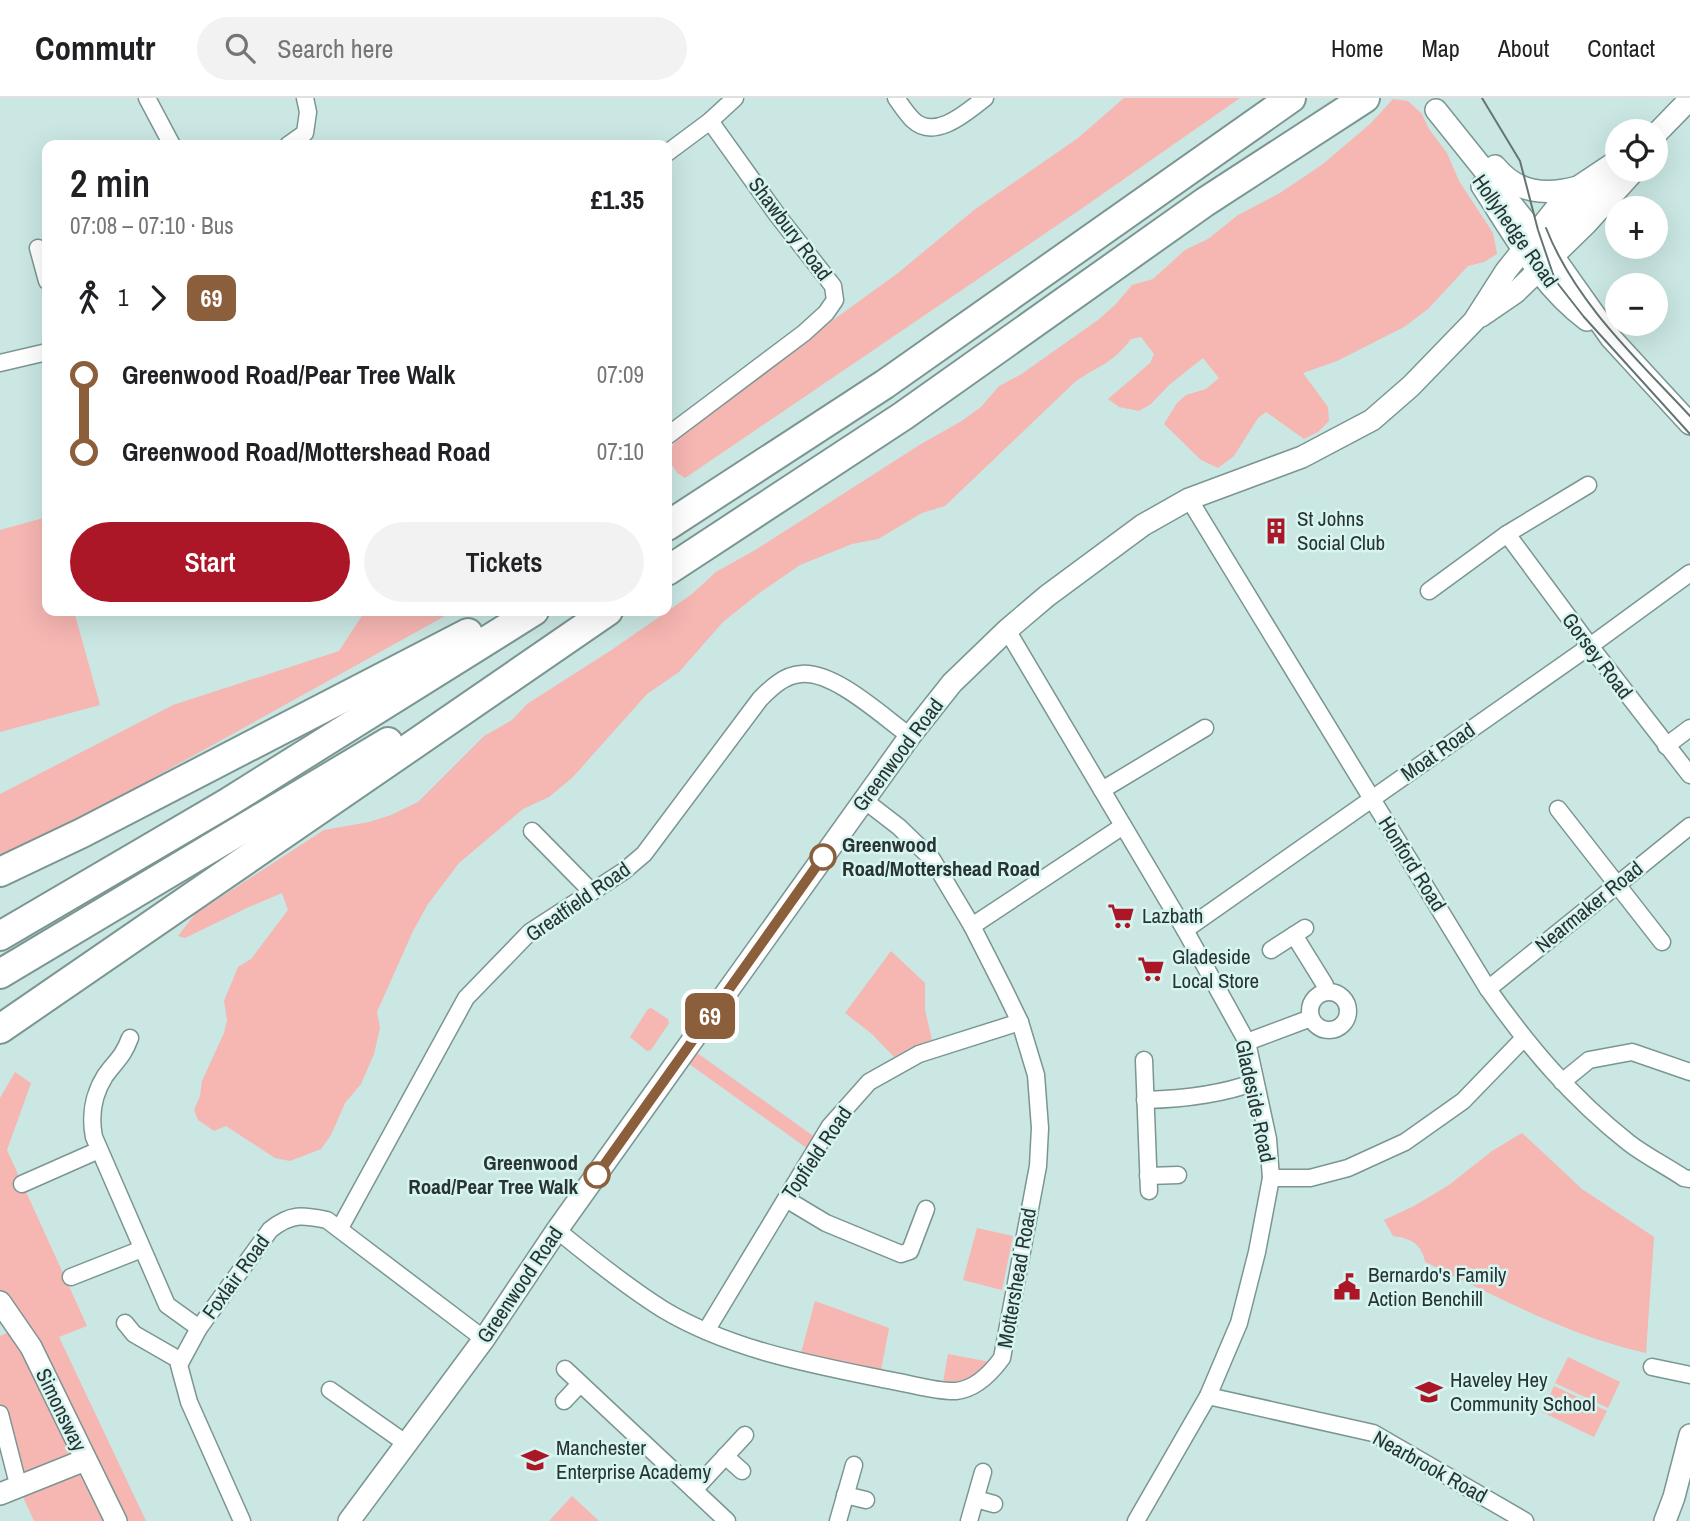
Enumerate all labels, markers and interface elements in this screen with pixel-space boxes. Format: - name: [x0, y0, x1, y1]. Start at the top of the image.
- search box: [197, 17, 687, 80]
- text: Commutr: [35, 26, 155, 70]
- icon: search: [221, 29, 259, 67]
- text: Search here: [277, 31, 393, 66]
- text: Home: [1331, 32, 1383, 64]
- text: Map: [1421, 32, 1460, 64]
- text: About: [1498, 32, 1549, 64]
- text: Contact: [1587, 32, 1655, 64]
- map controls: [1605, 119, 1668, 336]
- button: locate: [1605, 119, 1668, 182]
- text: 2 min: [70, 158, 150, 209]
- street label: Hollyhedge Road: [1466, 168, 1565, 293]
- street label: Shawbury Road: [742, 171, 839, 286]
- text: £1.35: [591, 182, 644, 217]
- button: +: [1605, 196, 1668, 259]
- text: 07:08 – 07:10 · Bus: [70, 210, 234, 241]
- button: −: [1605, 273, 1668, 336]
- icon: walk: [70, 279, 108, 317]
- icon: forward: [139, 279, 177, 317]
- text: 1: [118, 282, 129, 313]
- text: 69: [201, 282, 222, 314]
- text: Greenwood Road/Pear Tree Walk: [122, 357, 455, 392]
- text: 07:09: [597, 359, 644, 390]
- text: Greenwood Road/Mottershead Road: [122, 434, 490, 469]
- text: 07:10: [597, 436, 644, 467]
- place label: St Johns Social Club: [1297, 504, 1385, 557]
- building icon: St Johns Social Club: [1261, 516, 1291, 546]
- button: Start: [70, 522, 350, 602]
- button: Tickets: [364, 522, 644, 602]
- street label: Gorsey Road: [1555, 606, 1640, 705]
- street label: Greenwood Road: [845, 692, 950, 817]
- street label: Moat Road: [1395, 716, 1481, 788]
- street label: Honford Road: [1372, 811, 1453, 917]
- place label: Greenwood Road/Mottershead Road: [842, 830, 1040, 883]
- marker: Greenwood Road/Mottershead Road: [810, 844, 836, 870]
- street label: Nearmaker Road: [1529, 854, 1649, 959]
- street label: Greatfield Road: [520, 855, 636, 948]
- supermarket icon: Lazbath: [1106, 901, 1136, 931]
- place label: Lazbath: [1142, 901, 1203, 930]
- place label: Gladeside Local Store: [1172, 942, 1259, 995]
- supermarket icon: Gladeside Local Store: [1136, 954, 1166, 984]
- line badge: 69: [678, 993, 742, 1039]
- text: 69: [699, 1000, 721, 1032]
- street label: Gladeside Road: [1228, 1037, 1283, 1165]
- street label: Topfield Road: [775, 1101, 858, 1205]
- place label: Greenwood Road/Pear Tree Walk: [408, 1148, 578, 1201]
- marker: Greenwood Road/Pear Tree Walk: [584, 1162, 610, 1188]
- street label: Mottershead Road: [990, 1206, 1043, 1350]
- street label: Greenwood Road: [470, 1221, 569, 1349]
- street label: Foxlair Road: [195, 1229, 276, 1325]
- place label: Bernardo's Family Action Benchill: [1367, 1260, 1507, 1313]
- public building icon: Bernardo's Family Action Benchill: [1332, 1272, 1362, 1302]
- street label: Simonsway: [29, 1363, 94, 1456]
- place label: Haveley Hey Community School: [1450, 1365, 1595, 1418]
- school or university icon: Haveley Hey Community School: [1414, 1377, 1444, 1407]
- street label: Nearbrook Road: [1368, 1423, 1493, 1510]
- place label: Manchester Enterprise Academy: [556, 1433, 711, 1486]
- school or university icon: Manchester Enterprise Academy: [520, 1445, 550, 1475]

